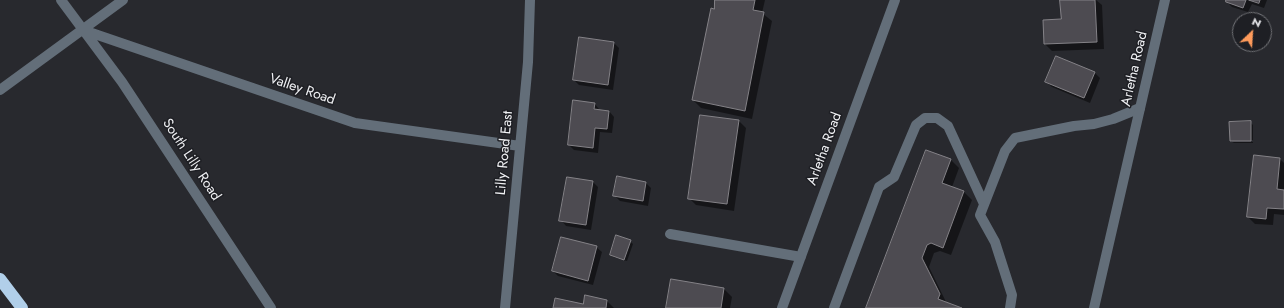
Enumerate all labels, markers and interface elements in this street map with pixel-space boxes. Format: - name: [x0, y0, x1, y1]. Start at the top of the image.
- north arrow: [1232, 12, 1272, 52]
- text: N: [1249, 13, 1264, 31]
- street label: Arletha Road: [1118, 30, 1152, 108]
- street label: Valley Road: [267, 71, 337, 109]
- street label: Lilly Road East: [493, 110, 517, 196]
- street label: Arletha Road: [804, 110, 846, 188]
- street label: South Lilly Road: [158, 116, 224, 204]

